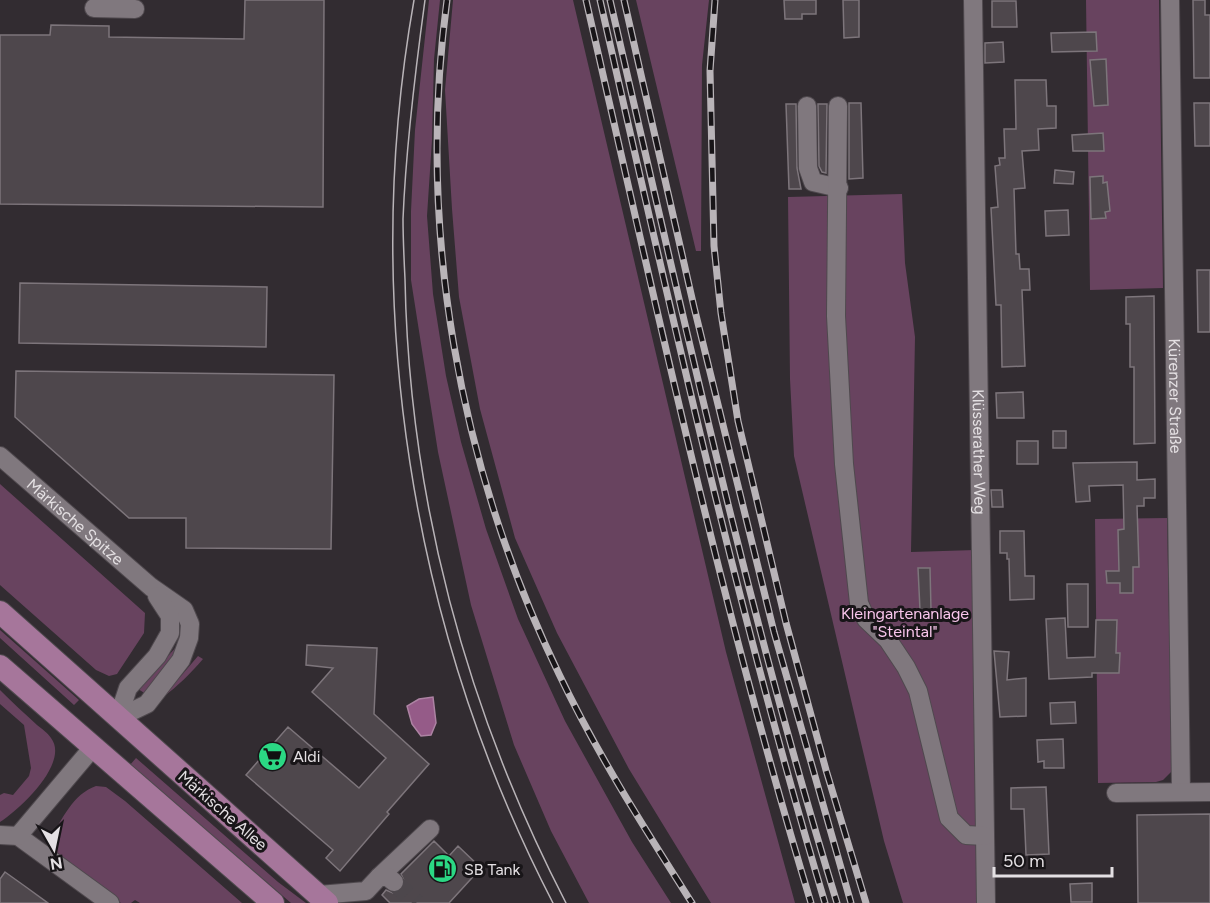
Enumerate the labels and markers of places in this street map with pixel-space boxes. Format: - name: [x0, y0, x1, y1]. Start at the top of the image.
- supermarket icon: Aldi: [256, 740, 288, 772]
- place label: Aldi: [293, 747, 320, 766]
- fuel station icon: SB Tank: [427, 853, 459, 885]
- place label: SB Tank: [464, 860, 520, 879]

